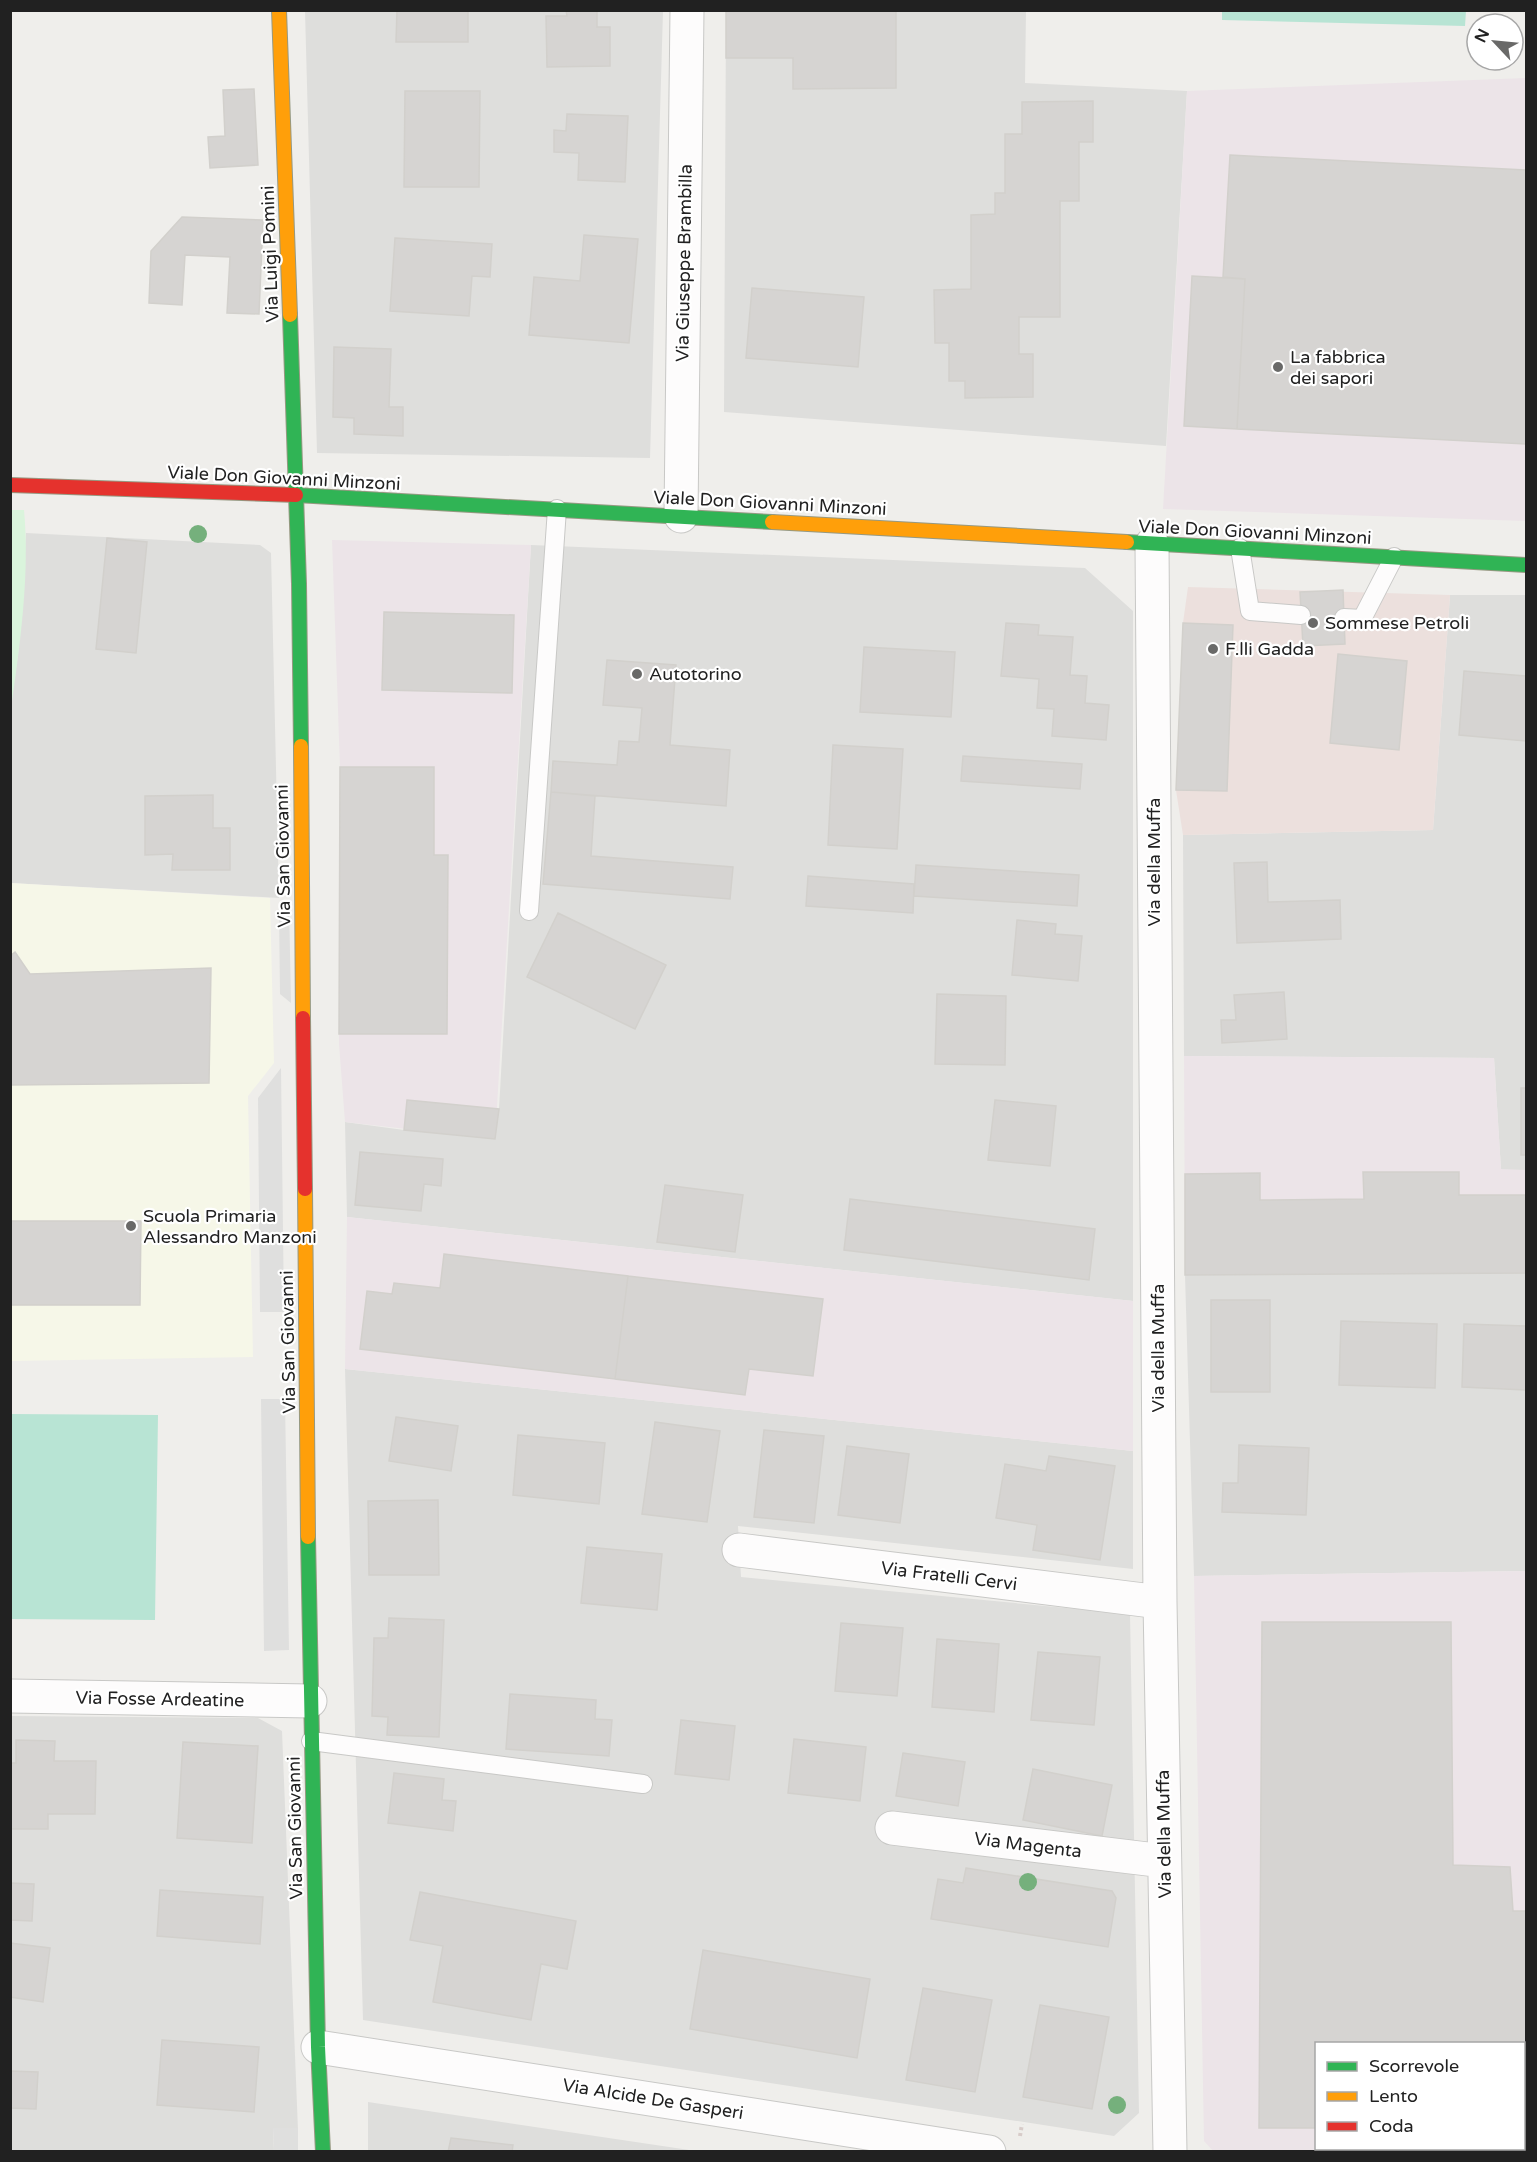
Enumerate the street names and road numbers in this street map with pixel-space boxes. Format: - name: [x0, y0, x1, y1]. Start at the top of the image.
- street label: Via Giuseppe Brambilla: [671, 164, 697, 362]
- street label: Via Luigi Pomini: [257, 185, 283, 323]
- street label: Viale Don Giovanni Minzoni: [167, 461, 401, 495]
- street label: Viale Don Giovanni Minzoni: [653, 486, 887, 520]
- street label: Viale Don Giovanni Minzoni: [1138, 515, 1372, 549]
- street label: Via San Giovanni: [271, 784, 295, 928]
- street label: Via della Muffa: [1143, 798, 1165, 926]
- street label: Via San Giovanni: [276, 1270, 300, 1414]
- street label: Via della Muffa: [1147, 1284, 1169, 1412]
- street label: Via Fratelli Cervi: [880, 1557, 1018, 1595]
- street label: Via Fosse Ardeatine: [75, 1687, 245, 1711]
- street label: Via San Giovanni: [283, 1756, 307, 1900]
- street label: Via della Muffa: [1152, 1769, 1176, 1899]
- street label: Via Magenta: [973, 1827, 1083, 1863]
- street label: Via Alcide De Gasperi: [561, 2074, 745, 2124]

